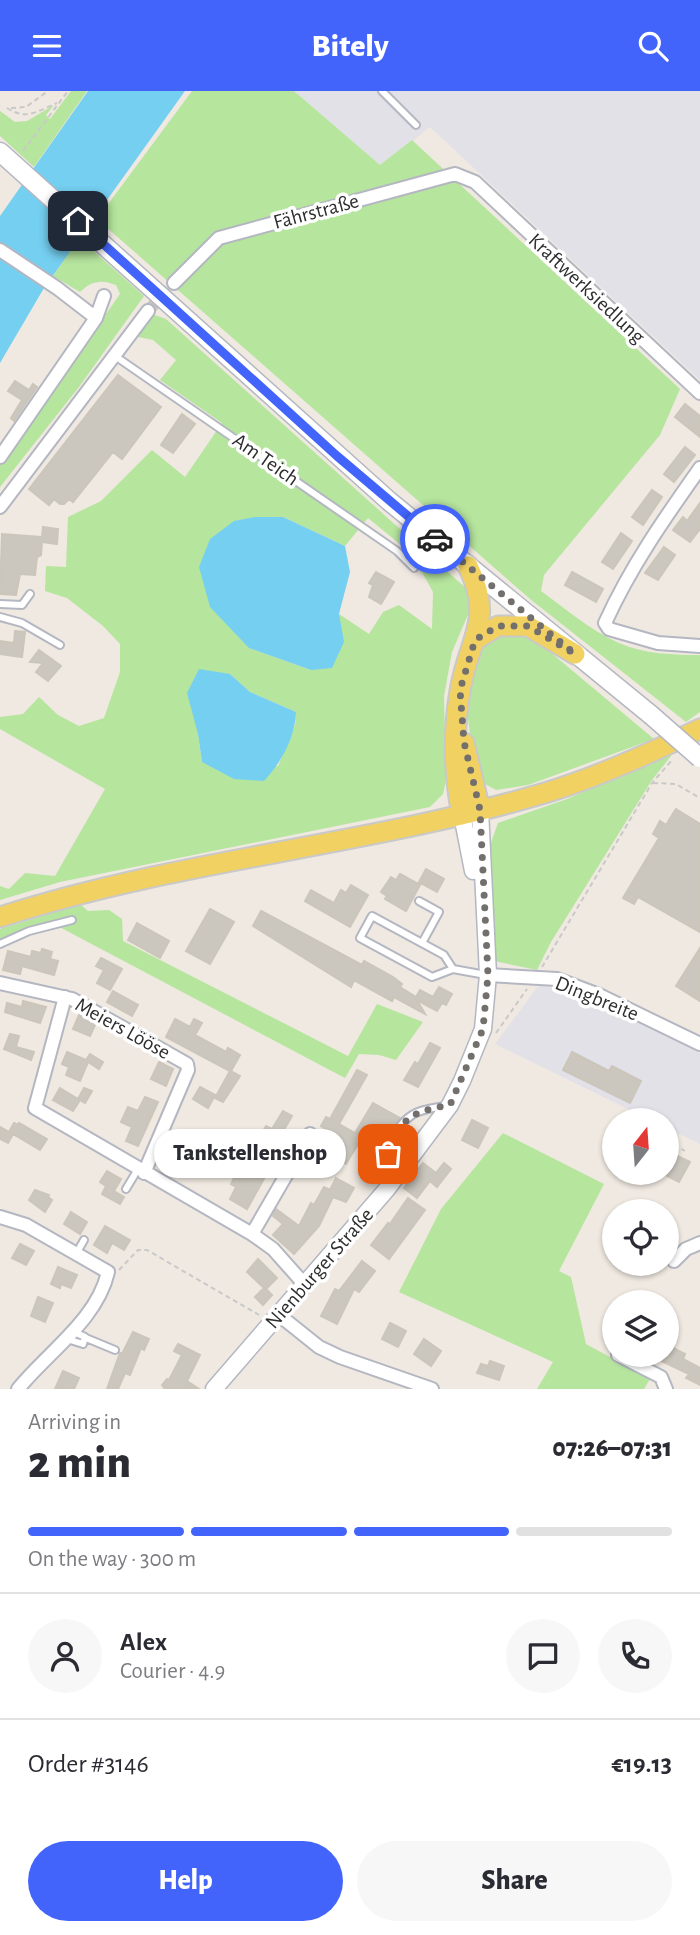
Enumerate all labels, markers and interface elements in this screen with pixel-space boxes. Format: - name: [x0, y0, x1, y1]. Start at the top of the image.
- icon: menu: [28, 27, 66, 65]
- icon: search: [634, 27, 672, 65]
- text: Bitely: [311, 30, 389, 62]
- street label: Fährstraße: [271, 190, 361, 233]
- pin: [48, 191, 108, 251]
- icon: home: [59, 202, 97, 240]
- street label: Kraftwerksiedlung: [524, 229, 649, 348]
- street label: Am Teich: [229, 429, 302, 489]
- courier: [400, 504, 470, 574]
- icon: car: [416, 520, 454, 558]
- street label: Dingbreite: [552, 972, 641, 1025]
- street label: Meiers Lööse: [72, 994, 174, 1063]
- north arrow: [602, 1108, 679, 1185]
- map controls: [602, 1108, 679, 1367]
- pin: [358, 1124, 418, 1184]
- callout: Tankstellenshop: [154, 1129, 346, 1179]
- icon: bag: [369, 1135, 407, 1173]
- text: Tankstellenshop: [173, 1142, 327, 1165]
- button: locate: [602, 1199, 679, 1276]
- street label: Nienburger Straße: [261, 1204, 377, 1333]
- button: layers: [602, 1290, 679, 1367]
- text: Arriving in: [28, 1411, 121, 1434]
- text: 07:26–07:31: [552, 1435, 672, 1461]
- text: 2 min: [28, 1440, 131, 1486]
- text: On the way · 300 m: [28, 1548, 196, 1571]
- button: person: [28, 1619, 102, 1693]
- button: chat: [506, 1619, 580, 1693]
- button: phone: [598, 1619, 672, 1693]
- text: Alex: [120, 1629, 167, 1655]
- text: Courier · 4.9: [120, 1660, 225, 1683]
- text: Order #3146: [28, 1751, 149, 1777]
- text: €19.13: [611, 1751, 672, 1777]
- button: Help: [28, 1841, 343, 1921]
- button: Share: [357, 1841, 672, 1921]

